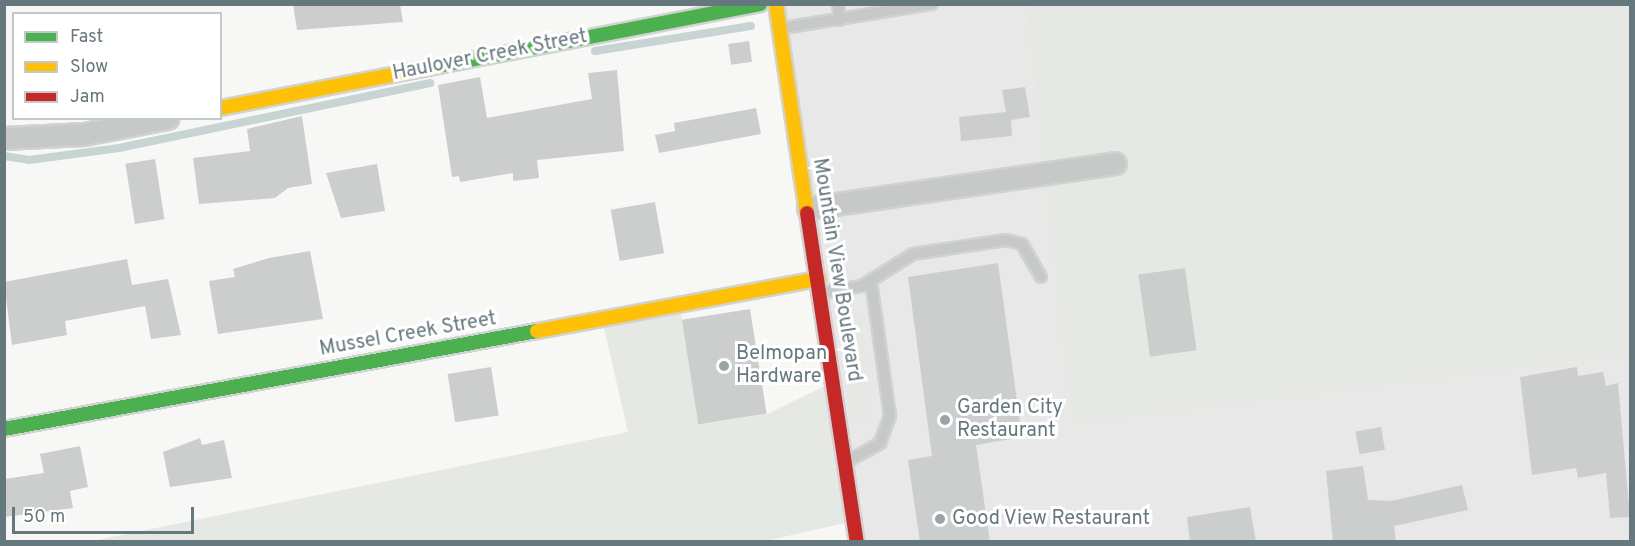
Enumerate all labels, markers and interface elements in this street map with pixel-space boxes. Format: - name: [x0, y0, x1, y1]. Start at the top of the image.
- legend: [12, 12, 222, 120]
- street label: Haulover Creek Street: [391, 25, 589, 87]
- text: Fast: [70, 26, 103, 49]
- text: Slow: [70, 56, 108, 79]
- text: Jam: [70, 86, 105, 109]
- street label: Mountain View Boulevard: [806, 156, 866, 384]
- street label: Mussel Creek Street: [318, 308, 498, 362]
- place label: Belmopan Hardware: [736, 342, 827, 389]
- marker: Belmopan Hardware: [717, 359, 731, 373]
- place label: Garden City Restaurant: [957, 396, 1063, 443]
- marker: Garden City Restaurant: [938, 413, 952, 427]
- scale bar: [15, 495, 196, 533]
- text: 50 m: [23, 506, 65, 529]
- place label: Good View Restaurant: [952, 507, 1151, 531]
- marker: Good View Restaurant: [933, 512, 947, 526]

